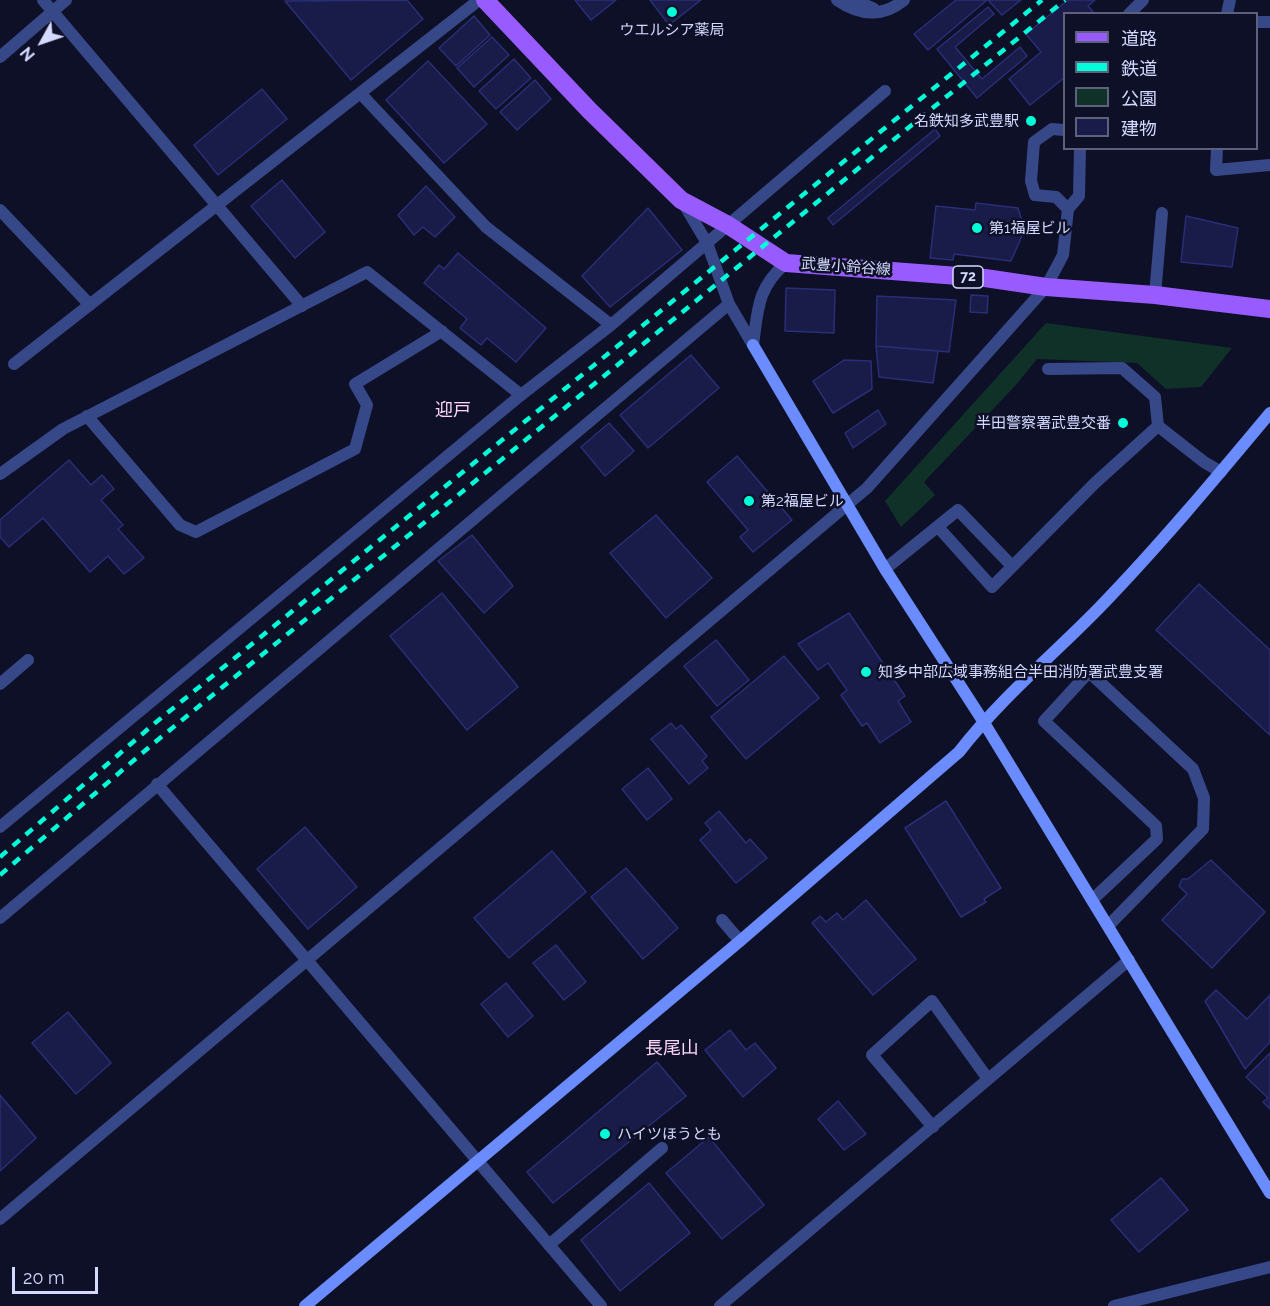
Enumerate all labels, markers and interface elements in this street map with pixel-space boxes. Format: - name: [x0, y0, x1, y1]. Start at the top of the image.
- marker: ウエルシア薬局: [665, 5, 679, 19]
- north arrow: [12, 12, 72, 72]
- legend: [1063, 12, 1258, 150]
- place label: ウエルシア薬局: [620, 21, 724, 39]
- text: 道路: [1121, 28, 1157, 49]
- text: N: [17, 43, 39, 65]
- text: 鉄道: [1121, 58, 1157, 79]
- text: 公園: [1121, 88, 1157, 109]
- place label: 名鉄知多武豊駅: [914, 112, 1019, 130]
- marker: 名鉄知多武豊駅: [1024, 114, 1038, 128]
- text: 建物: [1121, 118, 1157, 139]
- place label: 第1福屋ビル: [989, 219, 1070, 237]
- marker: 第1福屋ビル: [970, 221, 984, 235]
- street label: 武豊小鈴谷線: [800, 255, 892, 279]
- road number: 72: [953, 266, 983, 288]
- district label: 迎戸: [435, 400, 471, 422]
- place label: 半田警察署武豊交番: [976, 414, 1111, 432]
- marker: 半田警察署武豊交番: [1116, 416, 1130, 430]
- place label: 第2福屋ビル: [761, 492, 844, 510]
- marker: 第2福屋ビル: [742, 494, 756, 508]
- place label: 知多中部広域事務組合半田消防署武豊支署: [878, 663, 1163, 681]
- marker: 知多中部広域事務組合半田消防署武豊支署: [859, 665, 873, 679]
- district label: 長尾山: [645, 1038, 699, 1060]
- place label: ハイツほうとも: [617, 1125, 722, 1143]
- marker: ハイツほうとも: [598, 1127, 612, 1141]
- scale bar: [15, 1255, 100, 1293]
- text: 20 m: [23, 1267, 65, 1288]

